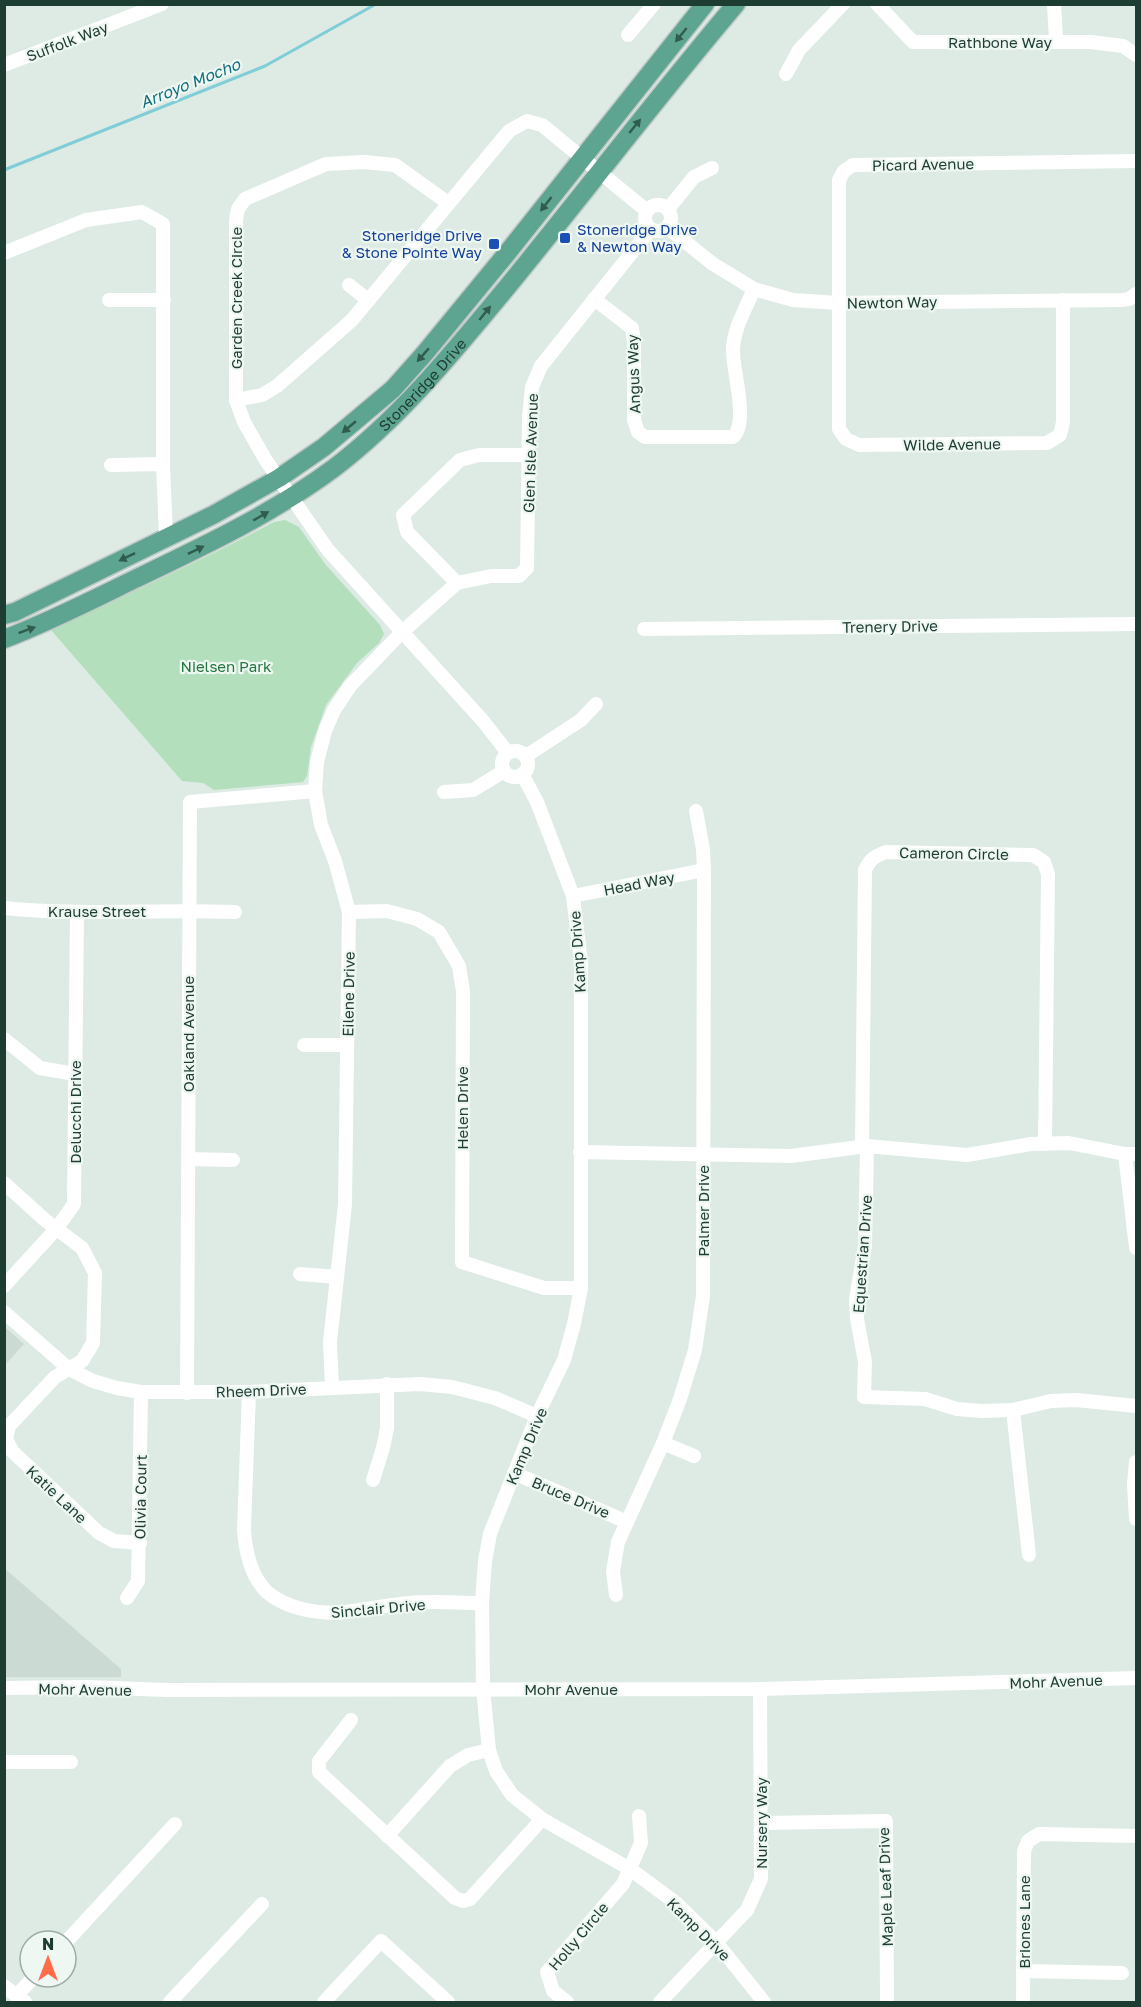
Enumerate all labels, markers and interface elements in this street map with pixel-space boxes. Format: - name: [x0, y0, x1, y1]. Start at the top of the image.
- street label: Suffolk Way: [24, 17, 111, 65]
- one-way arrow: [675, 27, 687, 42]
- street label: Rathbone Way: [948, 33, 1053, 51]
- water label: Arroyo Mocho: [137, 53, 244, 112]
- one-way arrow: [629, 118, 641, 133]
- street label: Picard Avenue: [872, 154, 975, 174]
- one-way arrow: [540, 196, 552, 211]
- place label: Stoneridge Drive & Newton Way: [577, 220, 697, 255]
- street label: Garden Creek Circle: [227, 226, 245, 369]
- place label: Stoneridge Drive & Stone Pointe Way: [342, 226, 483, 261]
- marker: Stoneridge Drive & Newton Way: [558, 231, 572, 245]
- marker: Stoneridge Drive & Stone Pointe Way: [487, 237, 501, 251]
- street label: Newton Way: [846, 292, 938, 312]
- one-way arrow: [479, 305, 492, 321]
- street label: Angus Way: [623, 333, 643, 414]
- street label: Stoneridge Drive: [375, 334, 470, 435]
- one-way arrow: [417, 347, 430, 362]
- street label: Glen Isle Avenue: [519, 393, 541, 513]
- one-way arrow: [341, 420, 357, 433]
- street label: Wilde Avenue: [903, 434, 1001, 454]
- one-way arrow: [253, 510, 269, 521]
- one-way arrow: [188, 545, 205, 554]
- one-way arrow: [118, 552, 135, 562]
- street label: Trenery Drive: [842, 616, 938, 636]
- one-way arrow: [18, 625, 36, 635]
- park label: Nielsen Park: [180, 657, 272, 675]
- street label: Cameron Circle: [899, 843, 1009, 863]
- street label: Head Way: [602, 867, 677, 899]
- street label: Krause Street: [48, 902, 146, 920]
- street label: Kamp Drive: [565, 910, 589, 994]
- street label: Eilene Drive: [338, 951, 358, 1037]
- street label: Oakland Avenue: [179, 975, 197, 1092]
- street label: Delucchi Drive: [66, 1060, 84, 1164]
- street label: Helen Drive: [453, 1066, 471, 1150]
- street label: Palmer Drive: [694, 1165, 712, 1257]
- street label: Equestrian Drive: [849, 1194, 875, 1314]
- street label: Rheem Drive: [215, 1379, 307, 1401]
- street label: Kamp Drive: [502, 1404, 550, 1487]
- street label: Olivia Court: [130, 1454, 150, 1540]
- street label: Katie Lane: [23, 1461, 91, 1527]
- street label: Bruce Drive: [529, 1473, 613, 1522]
- street label: Sinclair Drive: [330, 1595, 426, 1621]
- street label: Mohr Avenue: [1009, 1670, 1103, 1692]
- street label: Mohr Avenue: [38, 1679, 132, 1699]
- street label: Mohr Avenue: [524, 1680, 618, 1698]
- street label: Nursery Way: [752, 1777, 770, 1869]
- street label: Maple Leaf Drive: [874, 1827, 896, 1947]
- street label: Briones Lane: [1015, 1875, 1033, 1969]
- street label: Kamp Drive: [664, 1894, 735, 1965]
- street label: Holly Circle: [544, 1898, 612, 1974]
- north arrow: [18, 1929, 78, 1989]
- text: N: [42, 1934, 54, 1954]

